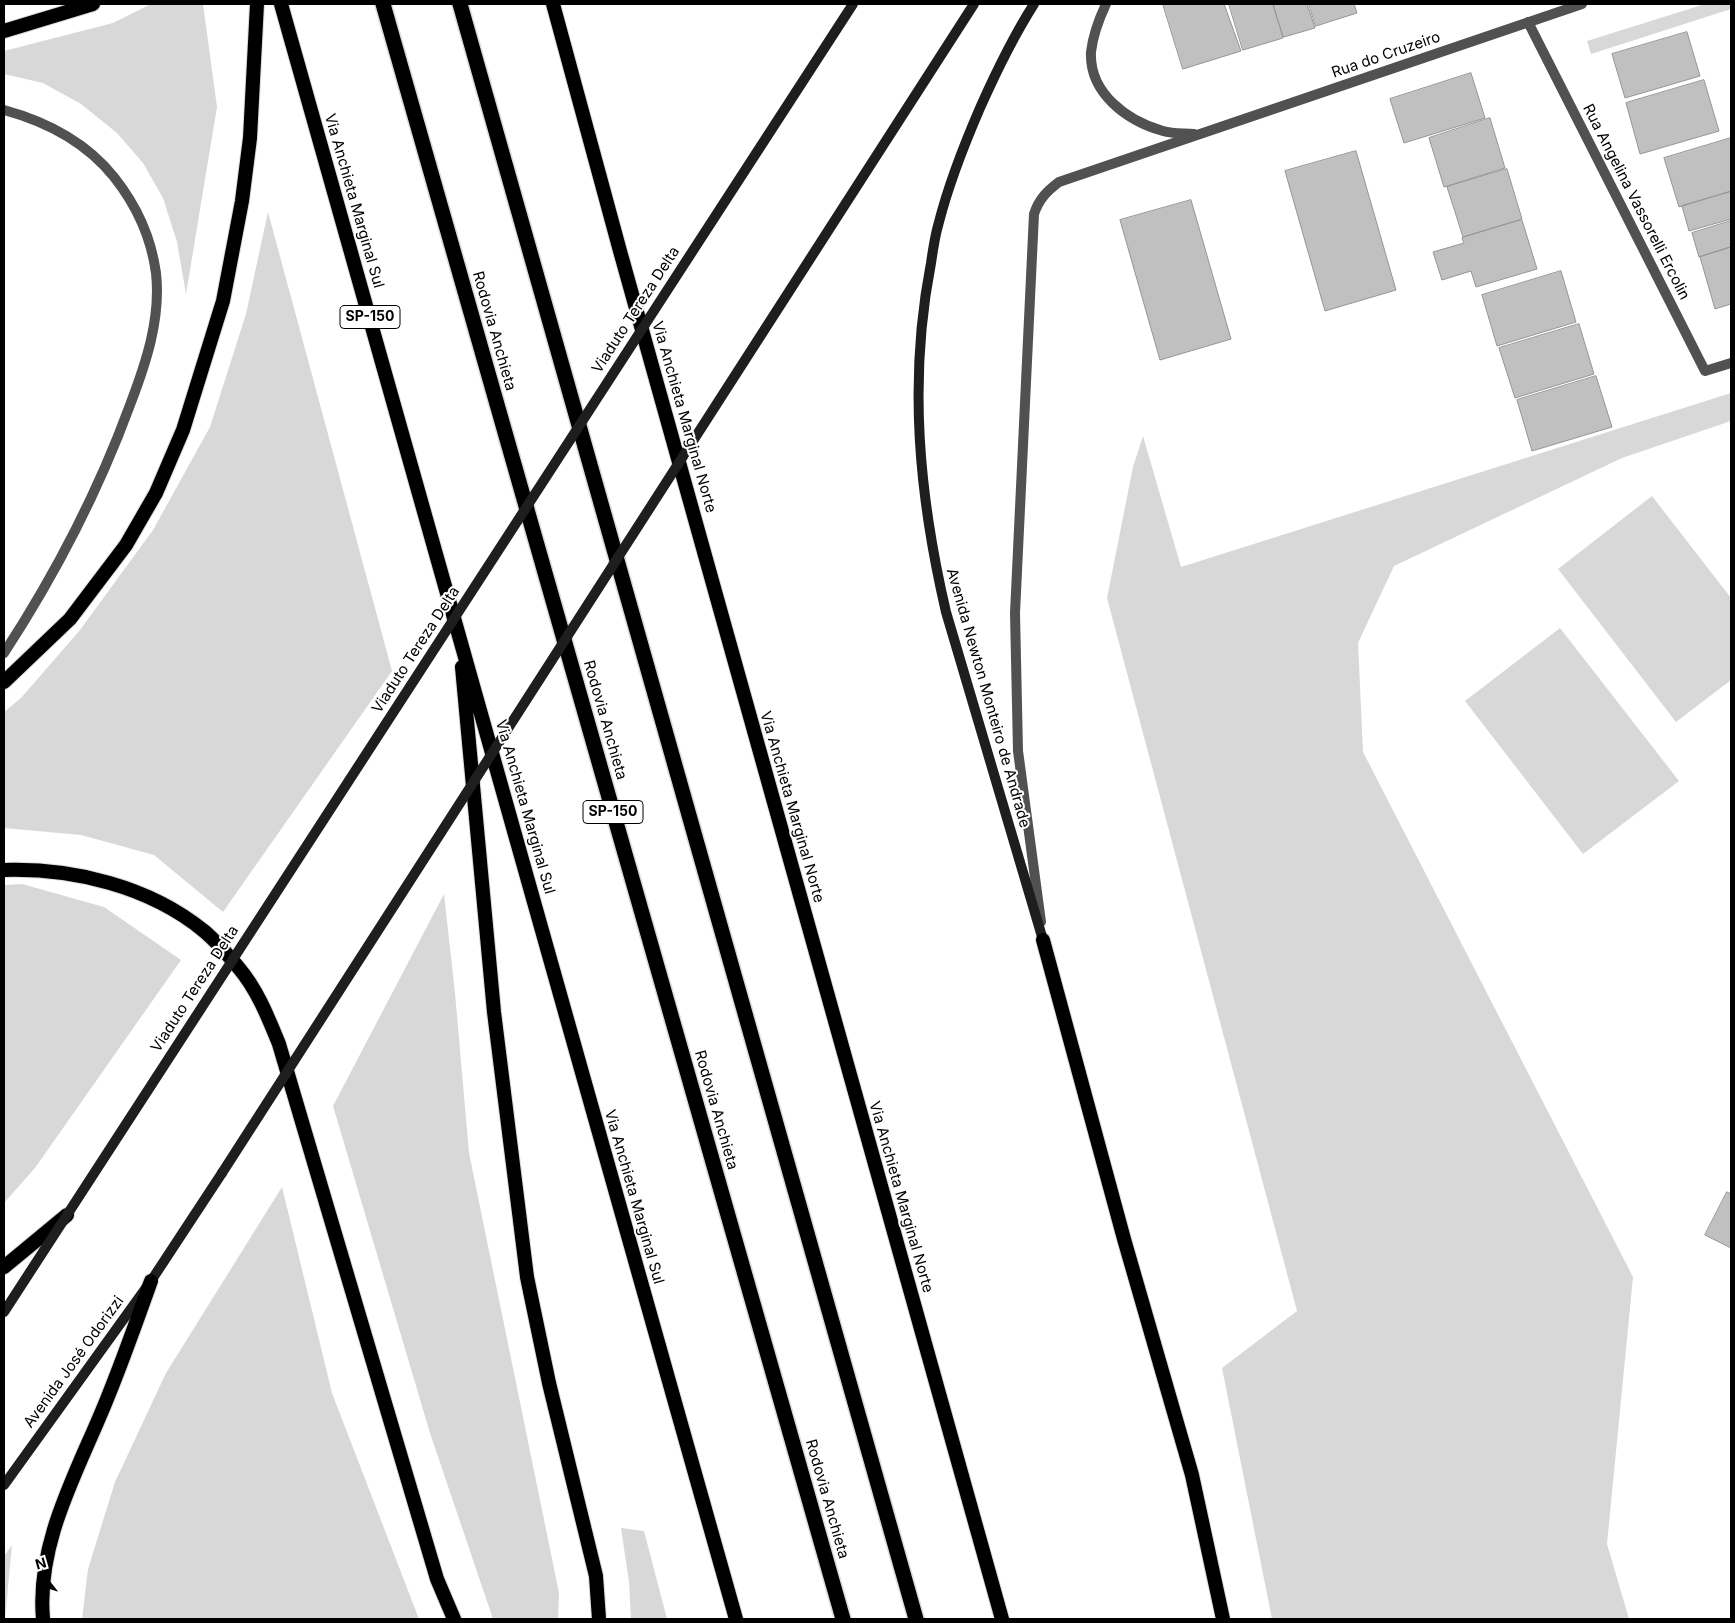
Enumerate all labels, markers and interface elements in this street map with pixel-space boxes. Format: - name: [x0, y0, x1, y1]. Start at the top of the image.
- street label: Rua do Cruzeiro: [1329, 28, 1443, 82]
- street label: Rua Angelina Vassorelli Ercolin: [1579, 101, 1693, 303]
- street label: Via Anchieta Marginal Sul: [320, 112, 388, 290]
- street label: Viaduto Tereza Delta: [588, 243, 684, 377]
- street label: Rodovia Anchieta: [468, 269, 520, 393]
- road number: SP-150: [340, 306, 400, 328]
- street label: Via Anchieta Marginal Norte: [648, 319, 720, 515]
- street label: Avenida Newton Monteiro de Andrade: [942, 566, 1034, 830]
- street label: Viaduto Tereza Delta: [368, 583, 464, 717]
- street label: Rodovia Anchieta: [579, 658, 631, 782]
- street label: Via Anchieta Marginal Norte: [756, 709, 828, 905]
- street label: Via Anchieta Marginal Sul: [491, 718, 559, 896]
- road number: SP-150: [583, 800, 643, 824]
- street label: Viaduto Tereza Delta: [147, 922, 243, 1056]
- street label: Rodovia Anchieta: [690, 1048, 742, 1172]
- street label: Via Anchieta Marginal Norte: [865, 1099, 937, 1295]
- street label: Via Anchieta Marginal Sul: [600, 1108, 668, 1286]
- street label: Avenida José Odorizzi: [20, 1293, 128, 1431]
- street label: Rodovia Anchieta: [801, 1437, 853, 1561]
- north arrow: [20, 1553, 70, 1603]
- text: N: [33, 1553, 48, 1573]

